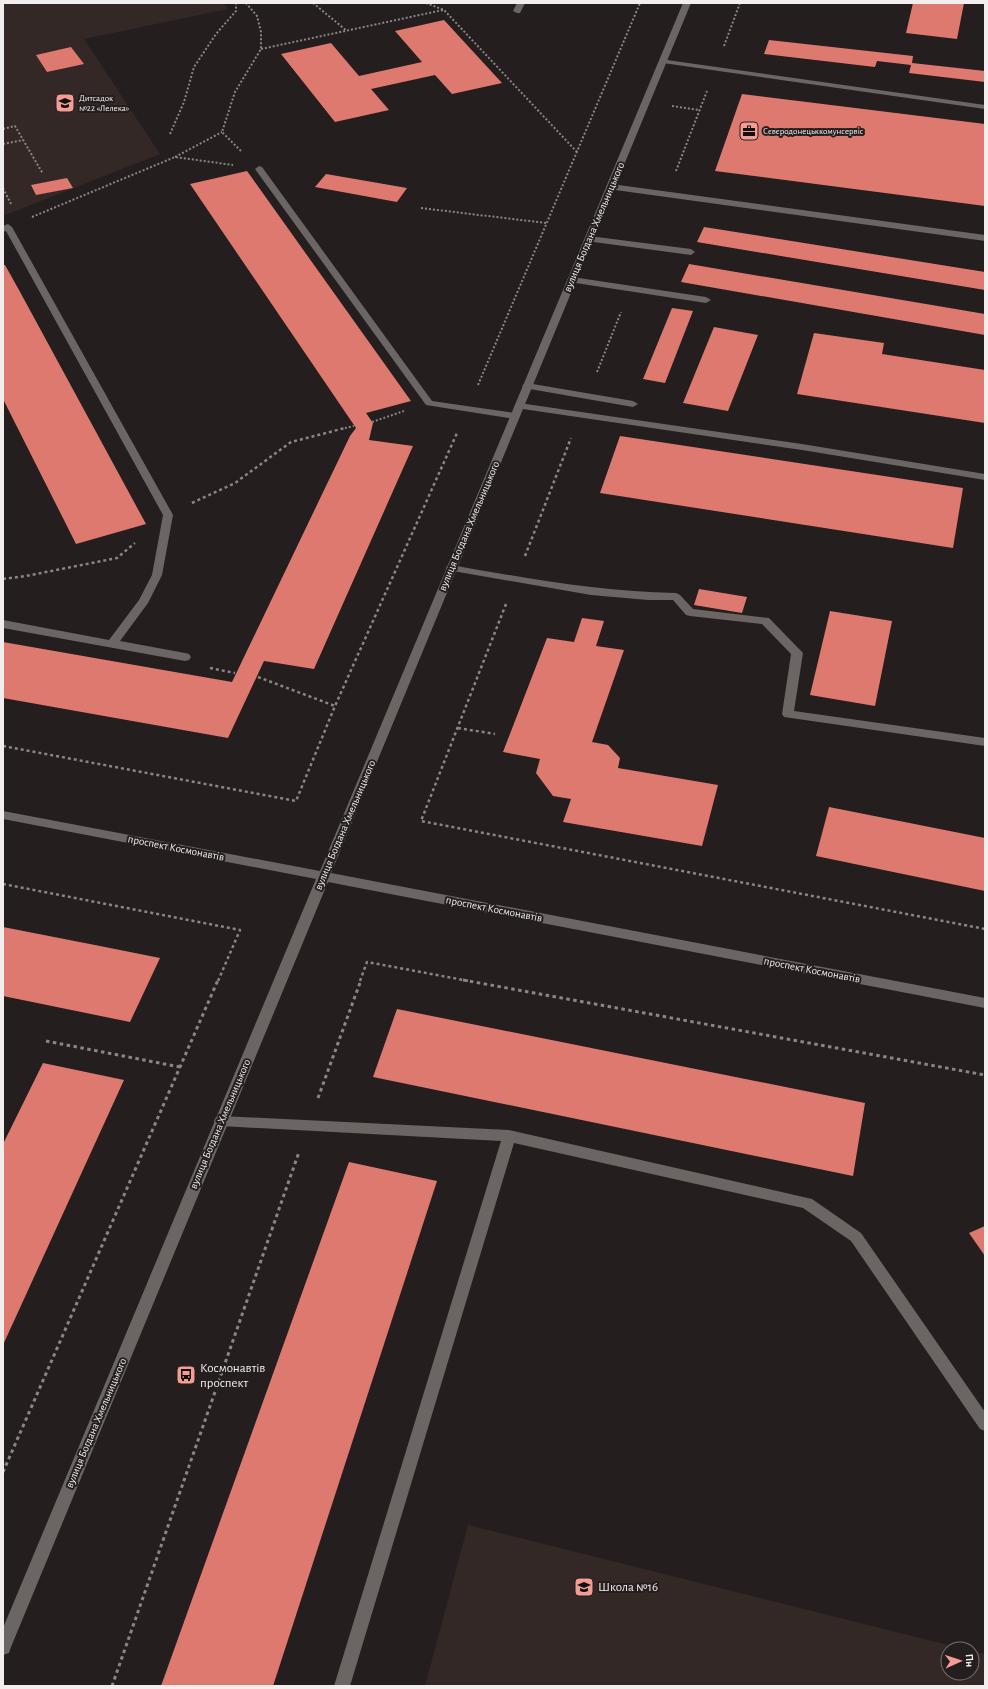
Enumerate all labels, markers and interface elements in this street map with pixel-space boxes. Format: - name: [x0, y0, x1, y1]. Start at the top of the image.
- school or university icon: Дитсадок №22 «Лелека»: [54, 92, 76, 114]
- place label: Дитсадок №22 «Лелека»: [79, 94, 130, 113]
- office icon: Сєвєродонецьккомунсервіс: [738, 120, 760, 142]
- place label: Сєвєродонецьккомунсервіс: [763, 127, 864, 136]
- street label: вулиця Богдана Хмельницького: [562, 161, 626, 293]
- street label: вулиця Богдана Хмельницького: [437, 460, 501, 592]
- street label: вулиця Богдана Хмельницького: [313, 759, 377, 891]
- street label: проспект Космонавтів: [127, 833, 225, 863]
- street label: проспект Космонавтів: [445, 894, 543, 924]
- street label: проспект Космонавтів: [763, 955, 861, 985]
- street label: вулиця Богдана Хмельницького: [188, 1058, 252, 1190]
- street label: вулиця Богдана Хмельницького: [64, 1357, 128, 1489]
- place label: Космонавтів проспект: [200, 1362, 265, 1390]
- bus stop icon: Космонавтів проспект: [175, 1364, 197, 1386]
- school or university icon: Школа №16: [573, 1576, 595, 1598]
- place label: Школа №16: [598, 1581, 658, 1594]
- north arrow: [940, 1641, 980, 1681]
- text: Пн: [964, 1654, 975, 1667]

